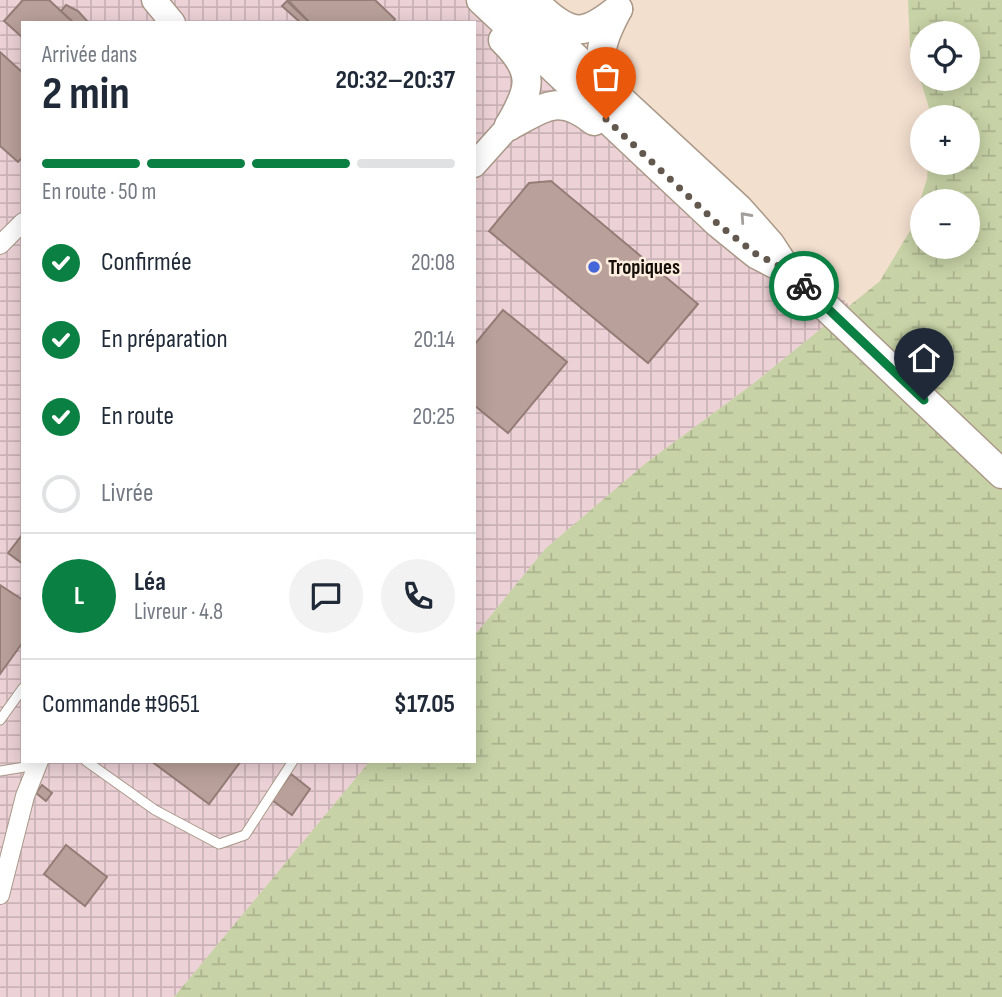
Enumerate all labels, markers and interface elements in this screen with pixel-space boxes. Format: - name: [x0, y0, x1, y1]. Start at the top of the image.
- map controls: [910, 21, 980, 259]
- button: locate: [910, 21, 980, 91]
- text: Arrivée dans: [42, 41, 137, 69]
- pin: [576, 47, 636, 119]
- icon: bag: [587, 58, 625, 96]
- text: 20:32–20:37: [335, 65, 455, 96]
- text: 2 min: [42, 67, 130, 122]
- button: +: [910, 105, 980, 175]
- text: En route · 50 m: [42, 178, 156, 206]
- button: −: [910, 189, 980, 259]
- one-way arrow: [741, 212, 753, 225]
- icon: check: [42, 244, 80, 282]
- text: Confirmée: [101, 247, 192, 278]
- text: 20:08: [411, 249, 455, 277]
- courier: [769, 251, 839, 321]
- place label: Tropiques: [608, 255, 680, 280]
- marker: Tropiques: [586, 259, 602, 275]
- icon: bike: [785, 267, 823, 305]
- icon: check: [42, 321, 80, 359]
- text: En préparation: [101, 324, 228, 355]
- text: 20:14: [414, 326, 455, 354]
- pin: [894, 328, 954, 400]
- icon: home: [905, 339, 943, 377]
- icon: check: [42, 398, 80, 436]
- text: En route: [101, 401, 174, 432]
- text: 20:25: [412, 403, 455, 431]
- text: Livrée: [101, 478, 153, 509]
- button: chat: [289, 559, 363, 633]
- button: phone: [381, 559, 455, 633]
- text: Léa: [134, 567, 166, 598]
- text: L: [74, 581, 84, 612]
- text: Livreur · 4.8: [134, 598, 223, 626]
- text: Commande #9651: [42, 689, 199, 720]
- text: $17.05: [394, 689, 455, 720]

